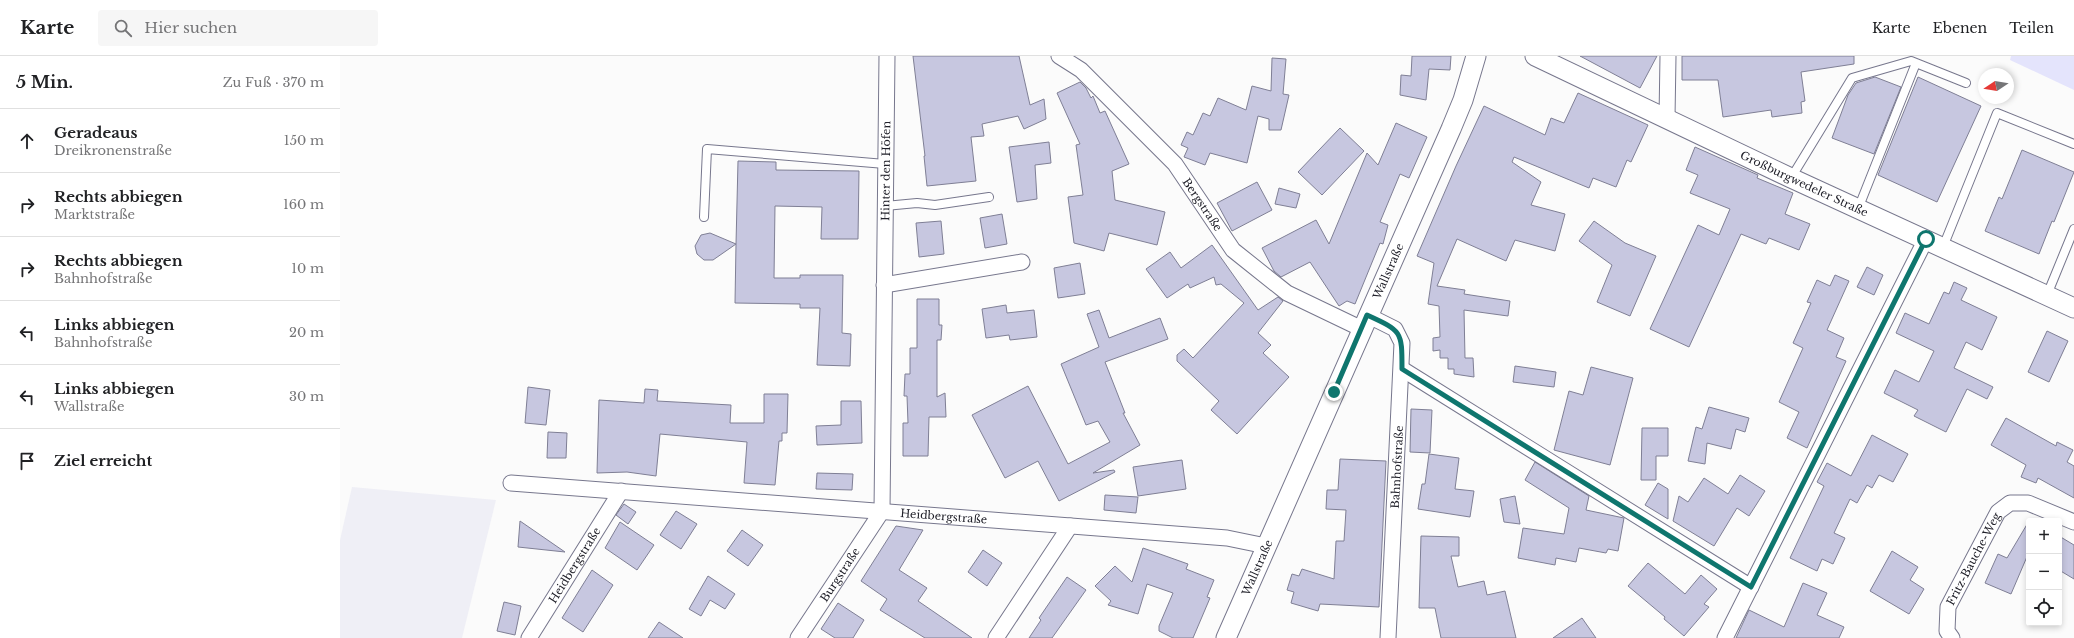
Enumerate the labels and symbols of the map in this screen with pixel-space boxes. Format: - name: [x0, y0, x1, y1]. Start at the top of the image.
- north arrow: [1978, 68, 2014, 104]
- street label: Hinter den Höfen: [878, 120, 893, 221]
- street label: Großburgwedeler Straße: [1738, 148, 1870, 220]
- street label: Bergstraße: [1180, 175, 1225, 234]
- route start: [1917, 230, 1935, 248]
- street label: Wallstraße: [1369, 241, 1407, 302]
- route end: [1325, 383, 1343, 401]
- street label: Bahnhofstraße: [1388, 425, 1406, 509]
- street label: Heidbergstraße: [900, 506, 988, 527]
- street label: Fritz-Bauche-Weg: [1943, 510, 2004, 608]
- street label: Heidbergstraße: [546, 524, 604, 606]
- street label: Wallstraße: [1238, 537, 1276, 599]
- street label: Burgstraße: [817, 545, 863, 604]

